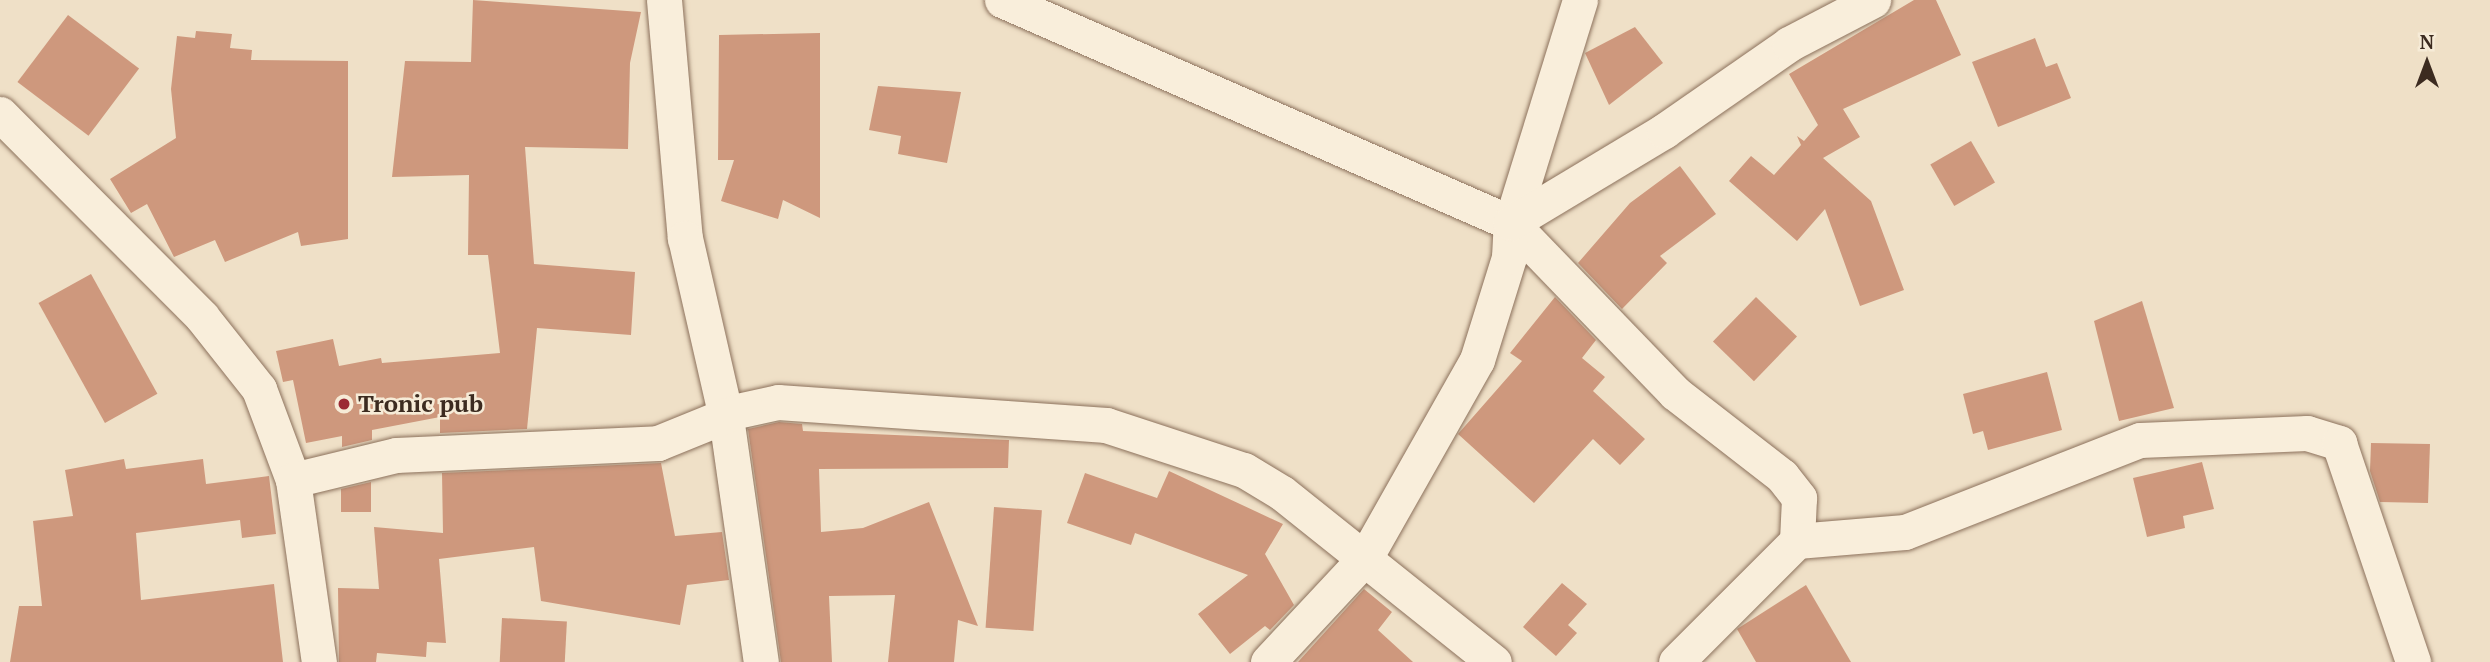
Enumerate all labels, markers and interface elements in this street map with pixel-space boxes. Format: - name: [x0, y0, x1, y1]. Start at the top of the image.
- north arrow: [2392, 28, 2462, 98]
- text: N: [2420, 29, 2434, 54]
- place label: Tronic pub: [358, 390, 483, 418]
- marker: Tronic pub: [336, 396, 352, 412]

